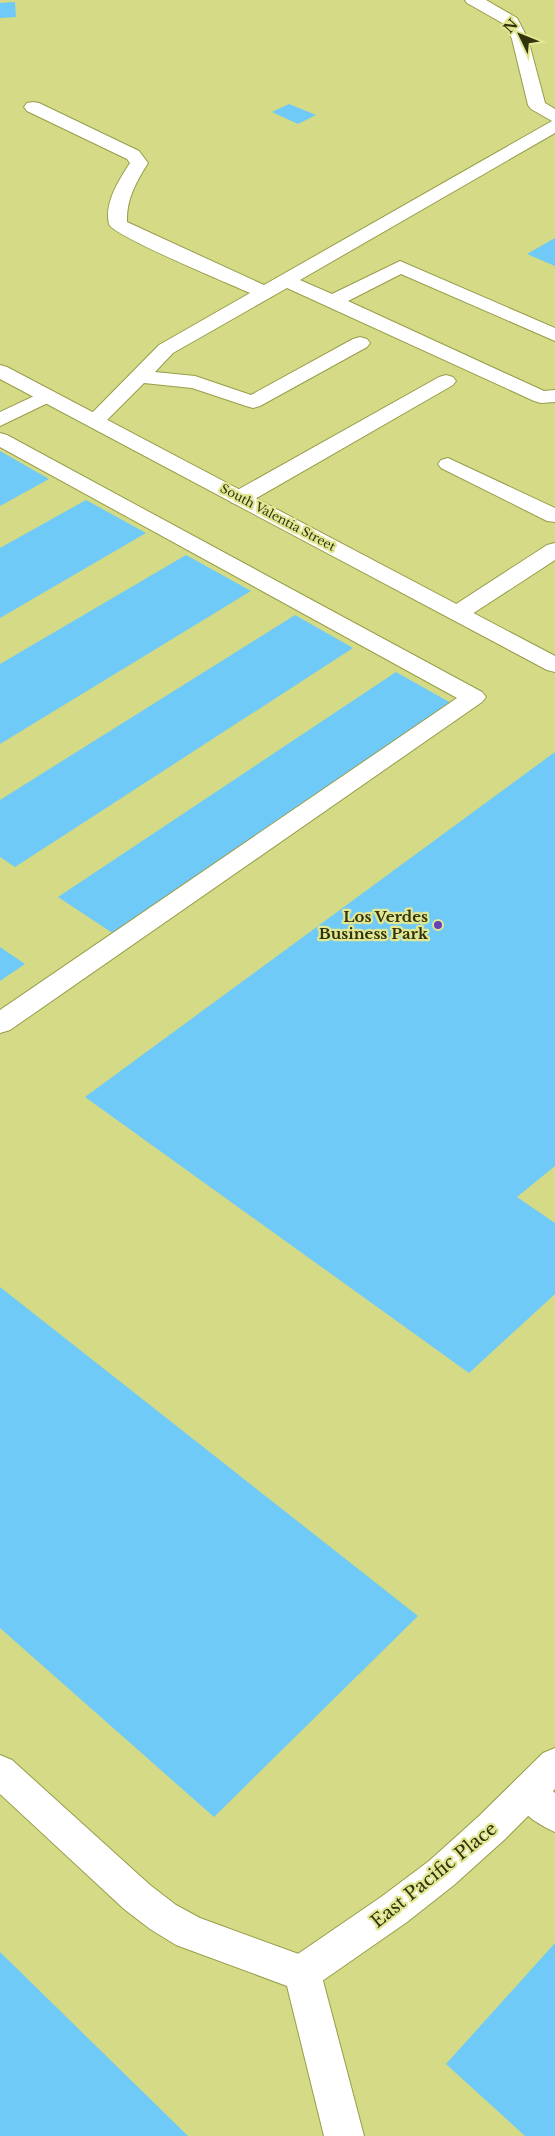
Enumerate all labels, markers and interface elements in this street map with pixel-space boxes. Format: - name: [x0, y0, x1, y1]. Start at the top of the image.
- north arrow: [495, 10, 545, 60]
- text: N: [499, 15, 522, 37]
- street label: South Valentia Street: [218, 480, 338, 554]
- place label: Los Verdes Business Park: [319, 907, 429, 943]
- marker: Los Verdes Business Park: [432, 919, 444, 931]
- street label: East Pacific Place: [367, 1817, 501, 1933]

